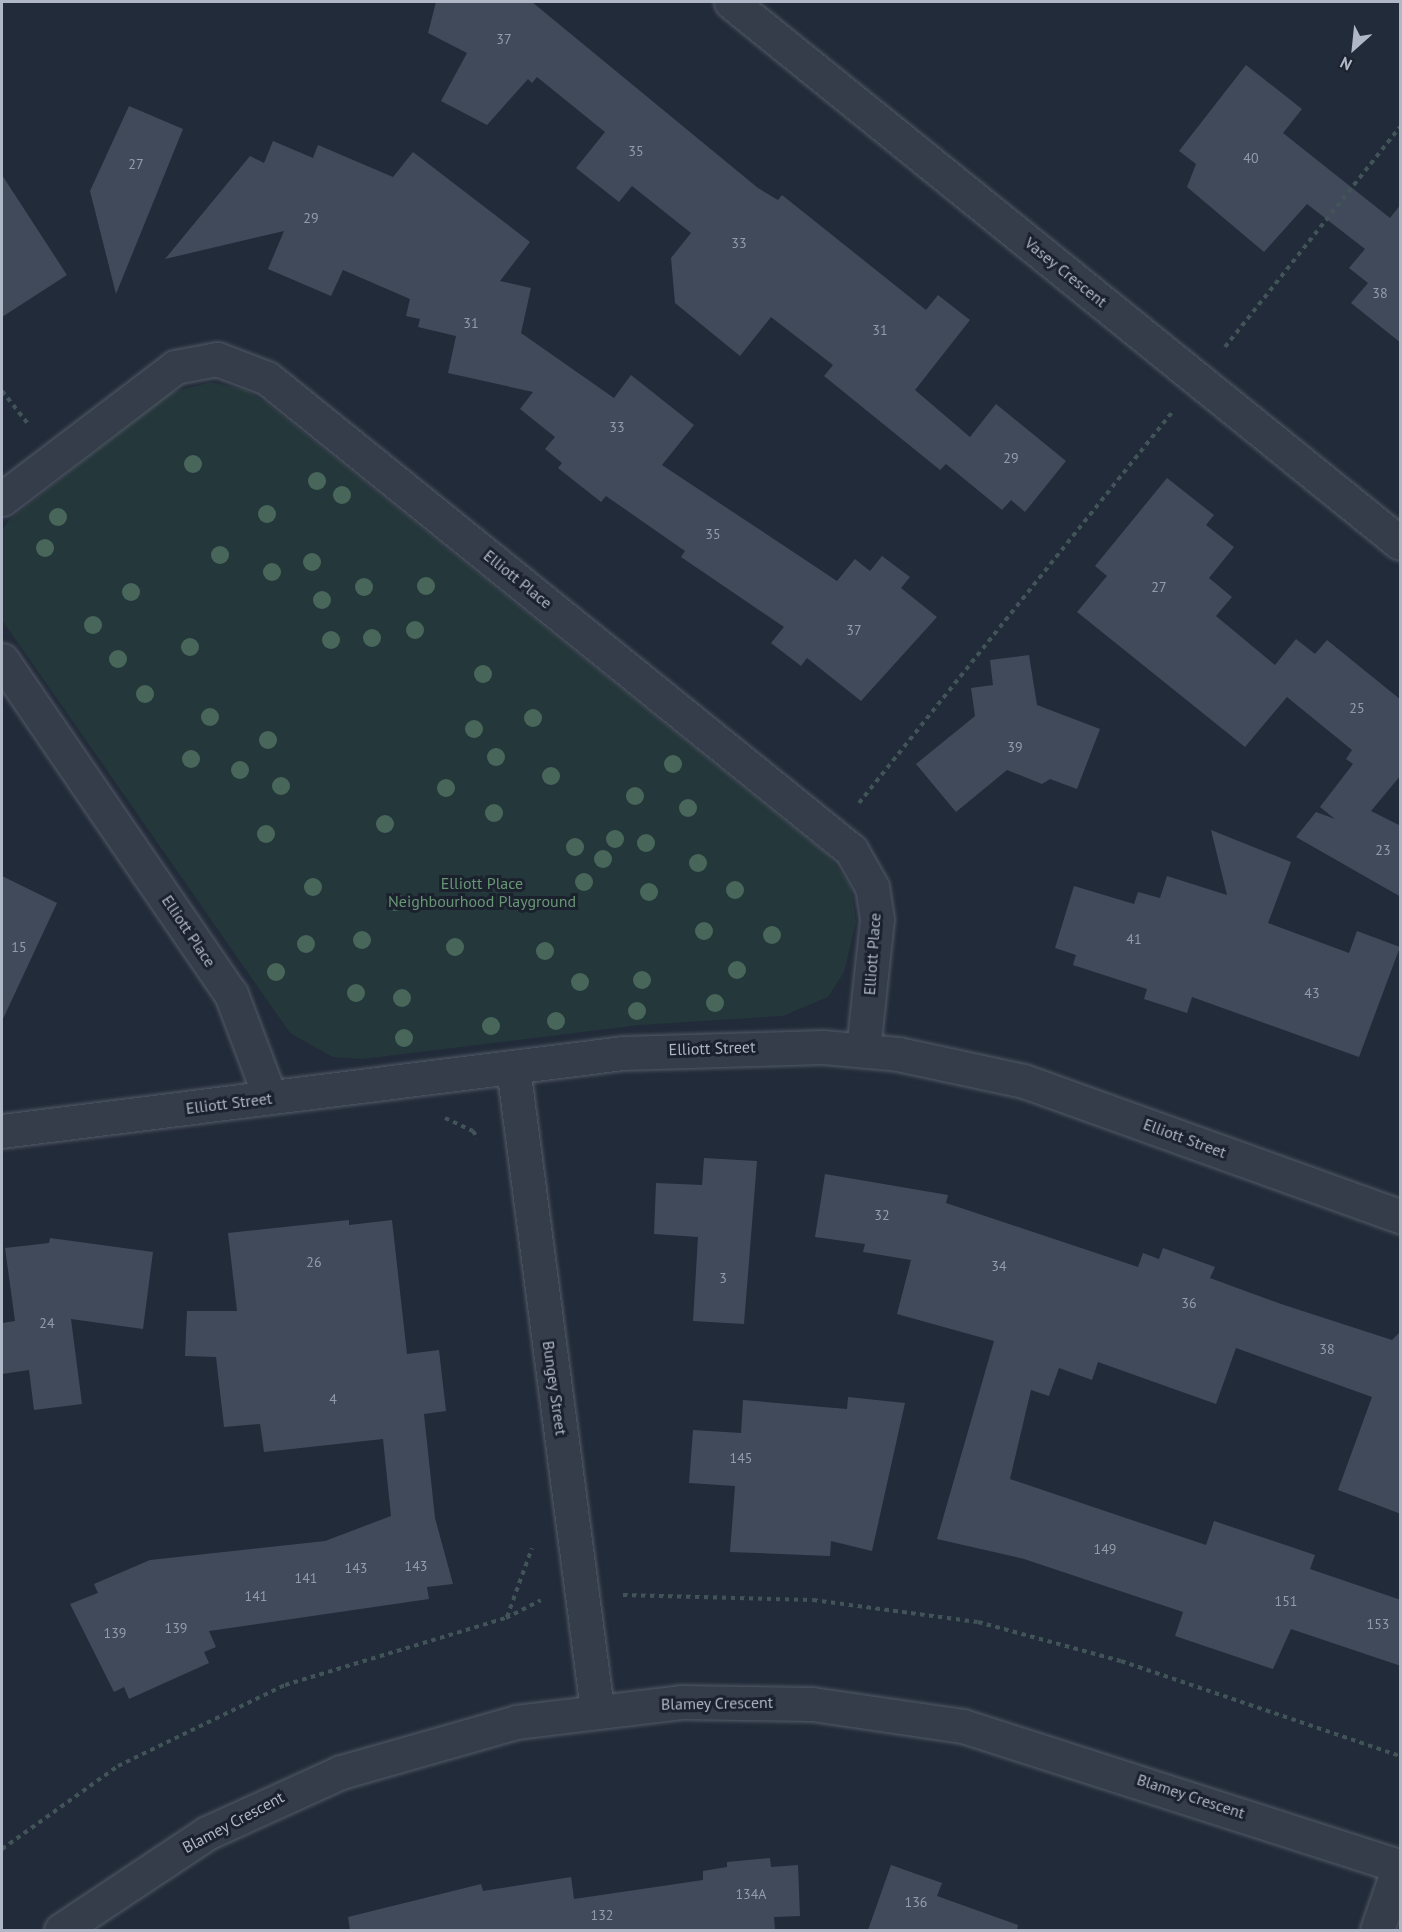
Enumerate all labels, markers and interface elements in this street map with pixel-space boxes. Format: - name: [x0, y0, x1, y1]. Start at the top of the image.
- north arrow: [1324, 18, 1384, 78]
- house number: 37: [496, 31, 512, 47]
- text: N: [1337, 53, 1355, 75]
- house number: 35: [628, 143, 644, 159]
- house number: 40: [1243, 150, 1259, 166]
- house number: 27: [128, 156, 144, 172]
- house number: 29: [303, 210, 319, 226]
- street label: Vasey Crescent: [1021, 233, 1111, 311]
- house number: 33: [731, 235, 747, 251]
- house number: 38: [1372, 285, 1388, 301]
- house number: 31: [463, 315, 479, 331]
- house number: 31: [872, 322, 888, 338]
- house number: 33: [609, 419, 625, 435]
- house number: 29: [1003, 450, 1019, 466]
- house number: 35: [705, 526, 721, 542]
- street label: Elliott Place: [480, 546, 556, 612]
- house number: 27: [1151, 579, 1167, 595]
- house number: 37: [846, 622, 862, 638]
- house number: 25: [1349, 700, 1365, 716]
- house number: 39: [1007, 739, 1023, 755]
- house number: 23: [1375, 842, 1391, 858]
- park label: Elliott Place Neighbourhood Playground: [388, 873, 576, 911]
- street label: Elliott Place: [158, 891, 220, 971]
- street label: Elliott Place: [860, 912, 884, 996]
- house number: 41: [1126, 931, 1142, 947]
- house number: 15: [11, 939, 27, 955]
- house number: 43: [1304, 985, 1320, 1001]
- street label: Elliott Street: [668, 1037, 756, 1059]
- street label: Elliott Street: [185, 1088, 273, 1118]
- street label: Elliott Street: [1141, 1114, 1229, 1162]
- house number: 32: [874, 1207, 890, 1223]
- house number: 26: [306, 1254, 322, 1270]
- house number: 34: [991, 1258, 1007, 1274]
- house number: 3: [719, 1270, 727, 1286]
- house number: 36: [1181, 1295, 1197, 1311]
- house number: 24: [39, 1315, 55, 1331]
- street label: Bungey Street: [539, 1339, 571, 1437]
- house number: 38: [1319, 1341, 1335, 1357]
- house number: 4: [329, 1391, 337, 1407]
- house number: 145: [730, 1450, 752, 1466]
- house number: 149: [1094, 1541, 1116, 1557]
- house number: 143: [405, 1558, 427, 1574]
- house number: 143: [345, 1560, 367, 1576]
- house number: 141: [295, 1570, 317, 1586]
- house number: 141: [245, 1588, 267, 1604]
- house number: 151: [1275, 1593, 1297, 1609]
- house number: 153: [1367, 1616, 1389, 1632]
- house number: 139: [165, 1620, 187, 1636]
- house number: 139: [104, 1625, 126, 1641]
- street label: Blamey Crescent: [660, 1692, 774, 1714]
- street label: Blamey Crescent: [1134, 1769, 1248, 1823]
- street label: Blamey Crescent: [179, 1787, 287, 1857]
- house number: 134A: [735, 1886, 767, 1902]
- house number: 136: [905, 1894, 927, 1910]
- house number: 132: [591, 1907, 613, 1923]

